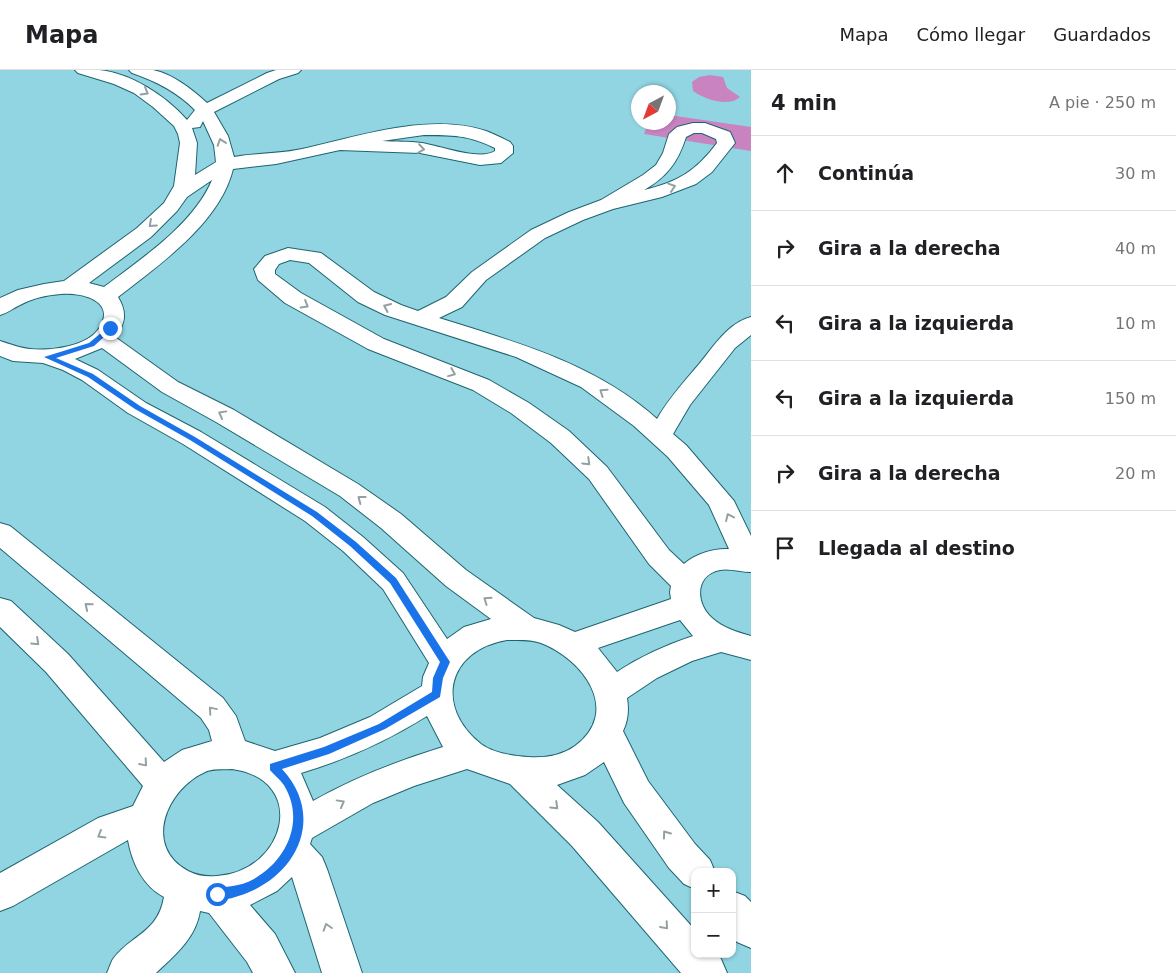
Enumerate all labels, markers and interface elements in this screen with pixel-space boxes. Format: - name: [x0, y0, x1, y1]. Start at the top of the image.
- text: Mapa: [25, 21, 98, 49]
- text: Mapa: [839, 24, 888, 45]
- text: Cómo llegar: [916, 24, 1025, 45]
- text: Guardados: [1053, 24, 1151, 45]
- north arrow: [631, 85, 676, 130]
- one-way arrow: [139, 86, 148, 96]
- text: 4 min: [771, 91, 837, 115]
- text: A pie · 250 m: [1049, 93, 1156, 112]
- one-way arrow: [217, 138, 227, 147]
- one-way arrow: [417, 143, 426, 153]
- icon: ahead: [771, 159, 799, 187]
- text: Continúa: [818, 162, 914, 184]
- text: 30 m: [1115, 164, 1156, 183]
- one-way arrow: [668, 182, 676, 192]
- one-way arrow: [148, 218, 157, 227]
- icon: right: [771, 234, 799, 262]
- text: Gira a la derecha: [818, 237, 1001, 259]
- text: 40 m: [1115, 239, 1156, 258]
- one-way arrow: [299, 298, 308, 308]
- one-way arrow: [383, 303, 392, 313]
- icon: left: [771, 309, 799, 337]
- text: Gira a la izquierda: [818, 312, 1014, 334]
- text: 10 m: [1115, 314, 1156, 333]
- route end: [99, 317, 122, 340]
- one-way arrow: [447, 367, 456, 378]
- icon: left: [771, 384, 799, 412]
- text: Gira a la izquierda: [818, 387, 1014, 409]
- one-way arrow: [599, 389, 609, 398]
- text: 150 m: [1105, 389, 1156, 408]
- one-way arrow: [219, 411, 228, 421]
- one-way arrow: [581, 456, 590, 465]
- icon: right: [771, 459, 799, 487]
- text: Gira a la derecha: [818, 462, 1001, 484]
- text: 20 m: [1115, 464, 1156, 483]
- one-way arrow: [358, 496, 367, 504]
- one-way arrow: [724, 513, 735, 522]
- icon: arrive: [771, 534, 799, 562]
- text: Llegada al destino: [818, 537, 1015, 559]
- one-way arrow: [484, 597, 493, 607]
- one-way arrow: [85, 603, 94, 611]
- one-way arrow: [30, 636, 39, 645]
- one-way arrow: [209, 707, 218, 716]
- one-way arrow: [138, 758, 147, 767]
- one-way arrow: [336, 800, 345, 810]
- one-way arrow: [550, 800, 559, 809]
- one-way arrow: [97, 829, 106, 839]
- one-way arrow: [663, 830, 672, 840]
- map controls: [691, 868, 736, 958]
- button: +: [691, 868, 736, 913]
- route start: [206, 883, 229, 906]
- button: −: [691, 913, 736, 958]
- one-way arrow: [659, 920, 668, 929]
- one-way arrow: [323, 923, 333, 931]

